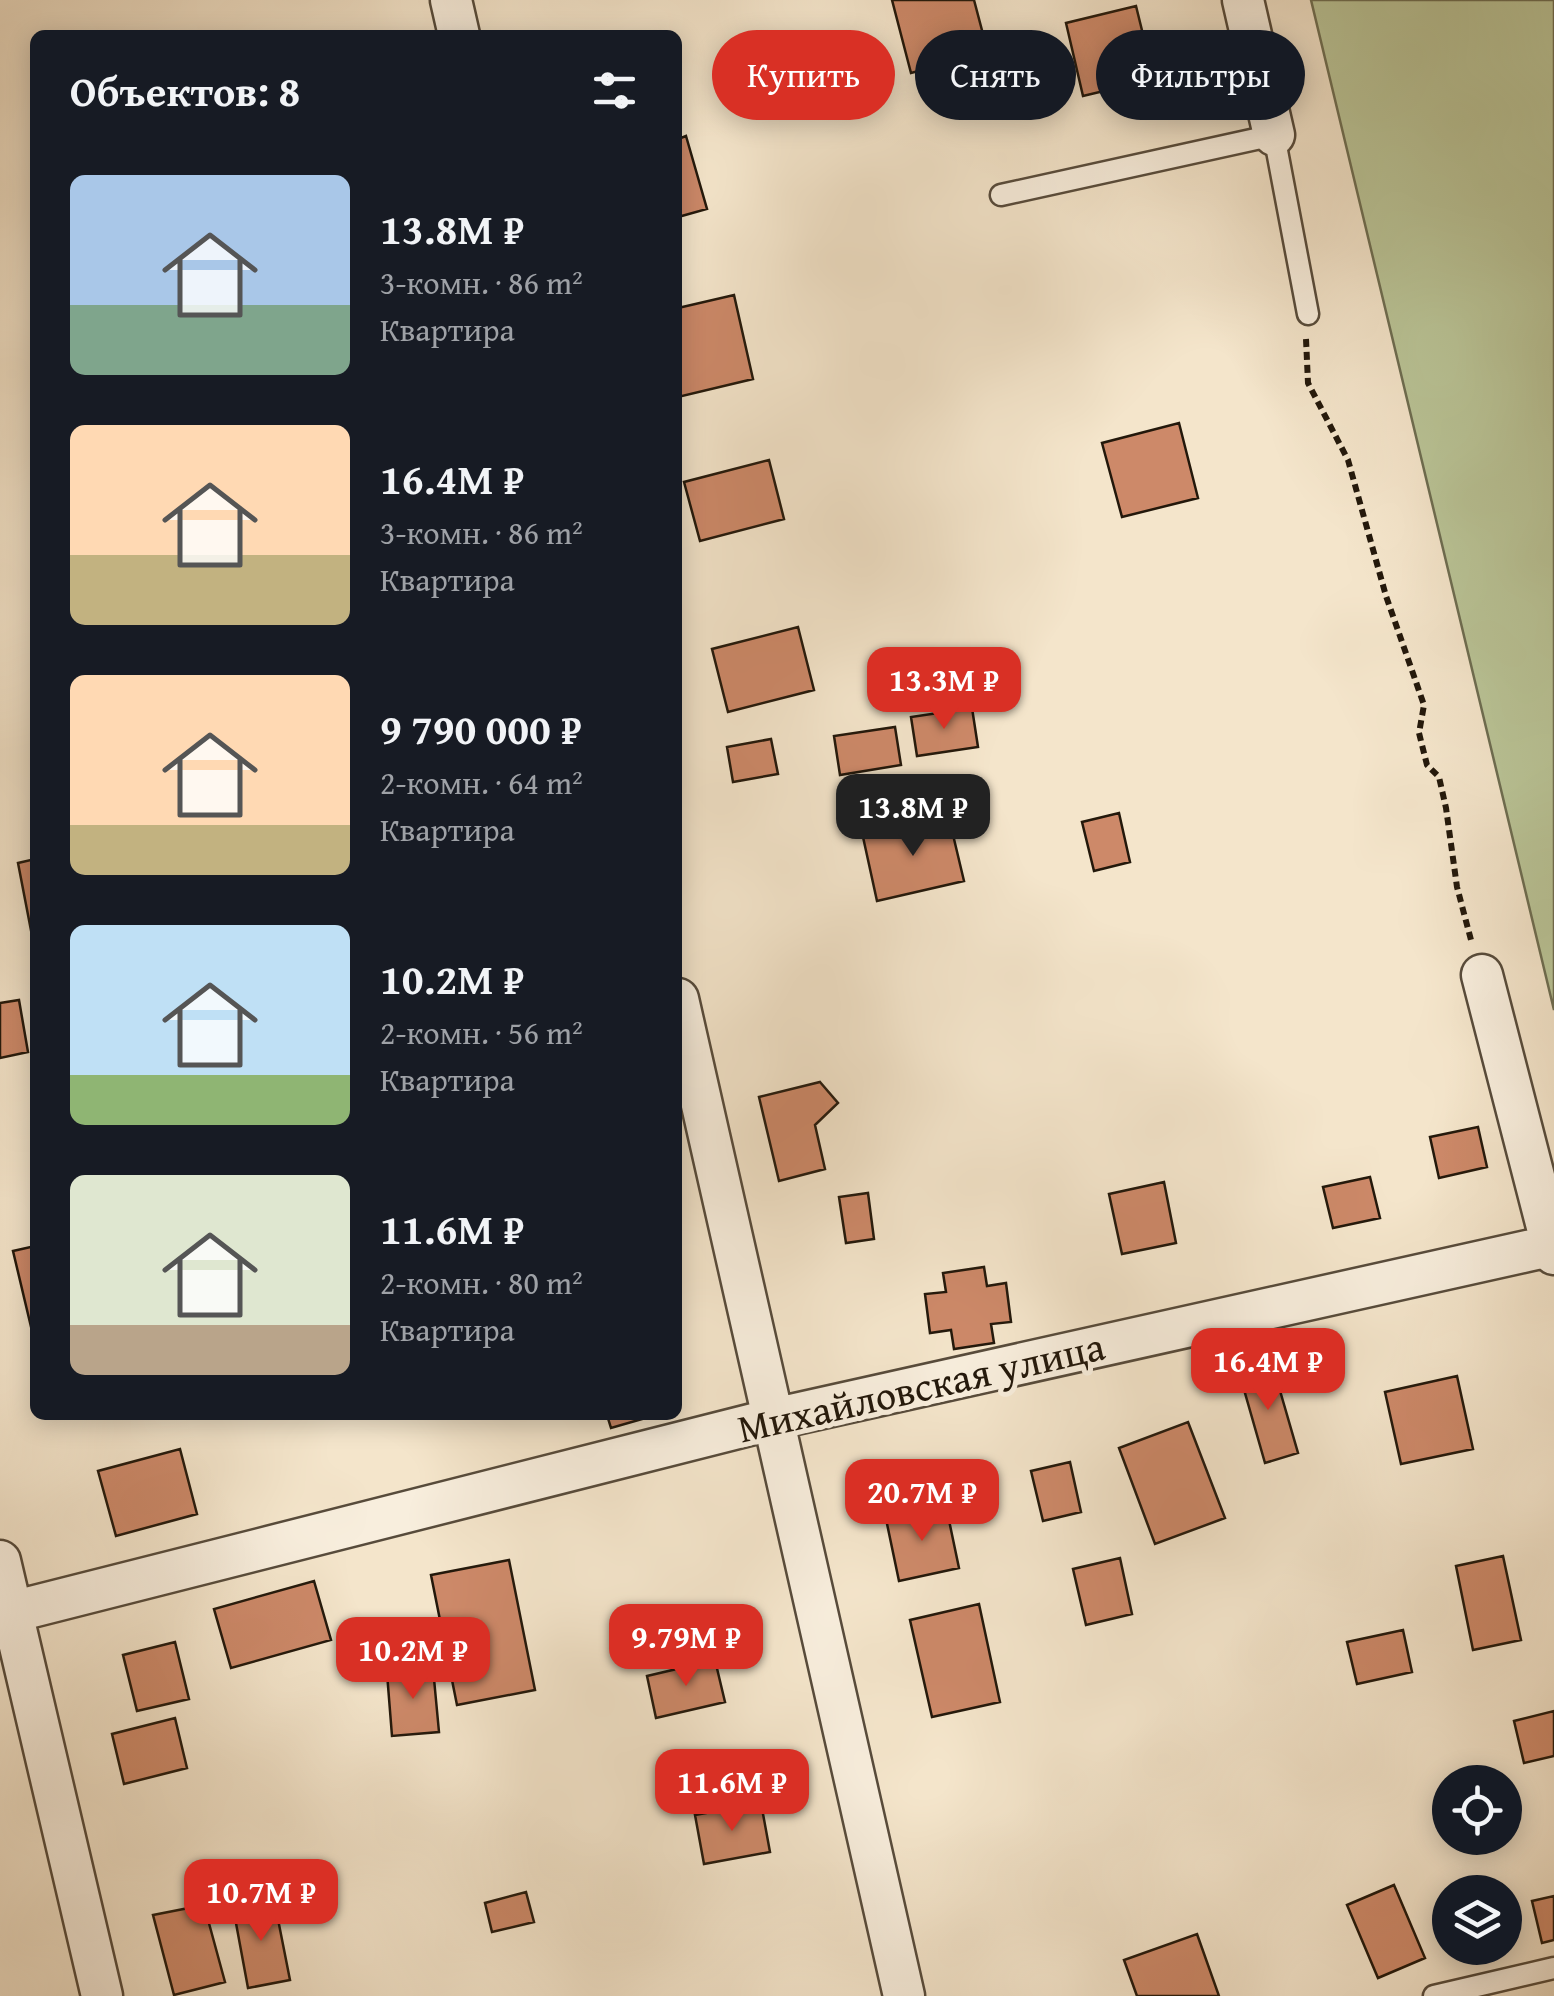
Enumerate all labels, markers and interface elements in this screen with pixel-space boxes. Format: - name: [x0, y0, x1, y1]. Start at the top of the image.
- chip: Купить: [712, 30, 895, 120]
- chip: Снять: [915, 30, 1076, 120]
- chip: Фильтры: [1096, 30, 1305, 120]
- text: Объектов: 8: [70, 60, 300, 121]
- icon: filters: [587, 63, 642, 118]
- text: 13.8M ₽: [380, 198, 524, 259]
- icon: home: [150, 215, 270, 335]
- text: 3-комн. · 86 m²: [380, 259, 583, 306]
- text: Квартира: [380, 306, 515, 353]
- text: 16.4M ₽: [380, 448, 524, 509]
- icon: home: [150, 465, 270, 585]
- text: 3-комн. · 86 m²: [380, 509, 583, 556]
- text: Квартира: [380, 556, 515, 603]
- pin: 13.3M ₽: [852, 647, 1036, 732]
- text: 13.3M ₽: [889, 656, 999, 703]
- text: 9 790 000 ₽: [380, 698, 582, 759]
- icon: home: [150, 715, 270, 835]
- text: 2-комн. · 64 m²: [380, 759, 583, 806]
- pin: 13.8M ₽: [821, 774, 1005, 859]
- text: 13.8M ₽: [858, 783, 968, 830]
- text: Квартира: [380, 806, 515, 853]
- text: 10.2M ₽: [380, 948, 524, 1009]
- icon: home: [150, 965, 270, 1085]
- text: 2-комн. · 56 m²: [380, 1009, 583, 1056]
- text: Квартира: [380, 1056, 515, 1103]
- text: 11.6M ₽: [380, 1198, 524, 1259]
- icon: home: [150, 1215, 270, 1335]
- text: 2-комн. · 80 m²: [380, 1259, 583, 1306]
- text: Квартира: [380, 1306, 515, 1353]
- street label: Михайловская улица: [732, 1316, 1110, 1457]
- pin: 16.4M ₽: [1176, 1328, 1360, 1413]
- text: 16.4M ₽: [1213, 1337, 1323, 1384]
- pin: 20.7M ₽: [830, 1459, 1014, 1544]
- text: 20.7M ₽: [867, 1468, 977, 1515]
- pin: 9.79M ₽: [594, 1604, 778, 1689]
- text: 9.79M ₽: [631, 1613, 741, 1660]
- pin: 10.2M ₽: [321, 1617, 505, 1702]
- text: 10.2M ₽: [358, 1626, 468, 1673]
- pin: 11.6M ₽: [640, 1749, 824, 1834]
- text: 11.6M ₽: [677, 1758, 787, 1805]
- map controls: [1432, 1765, 1522, 1965]
- button: locate: [1432, 1765, 1522, 1855]
- pin: 10.7M ₽: [169, 1859, 353, 1944]
- text: 10.7M ₽: [206, 1868, 316, 1915]
- button: layers: [1432, 1875, 1522, 1965]

